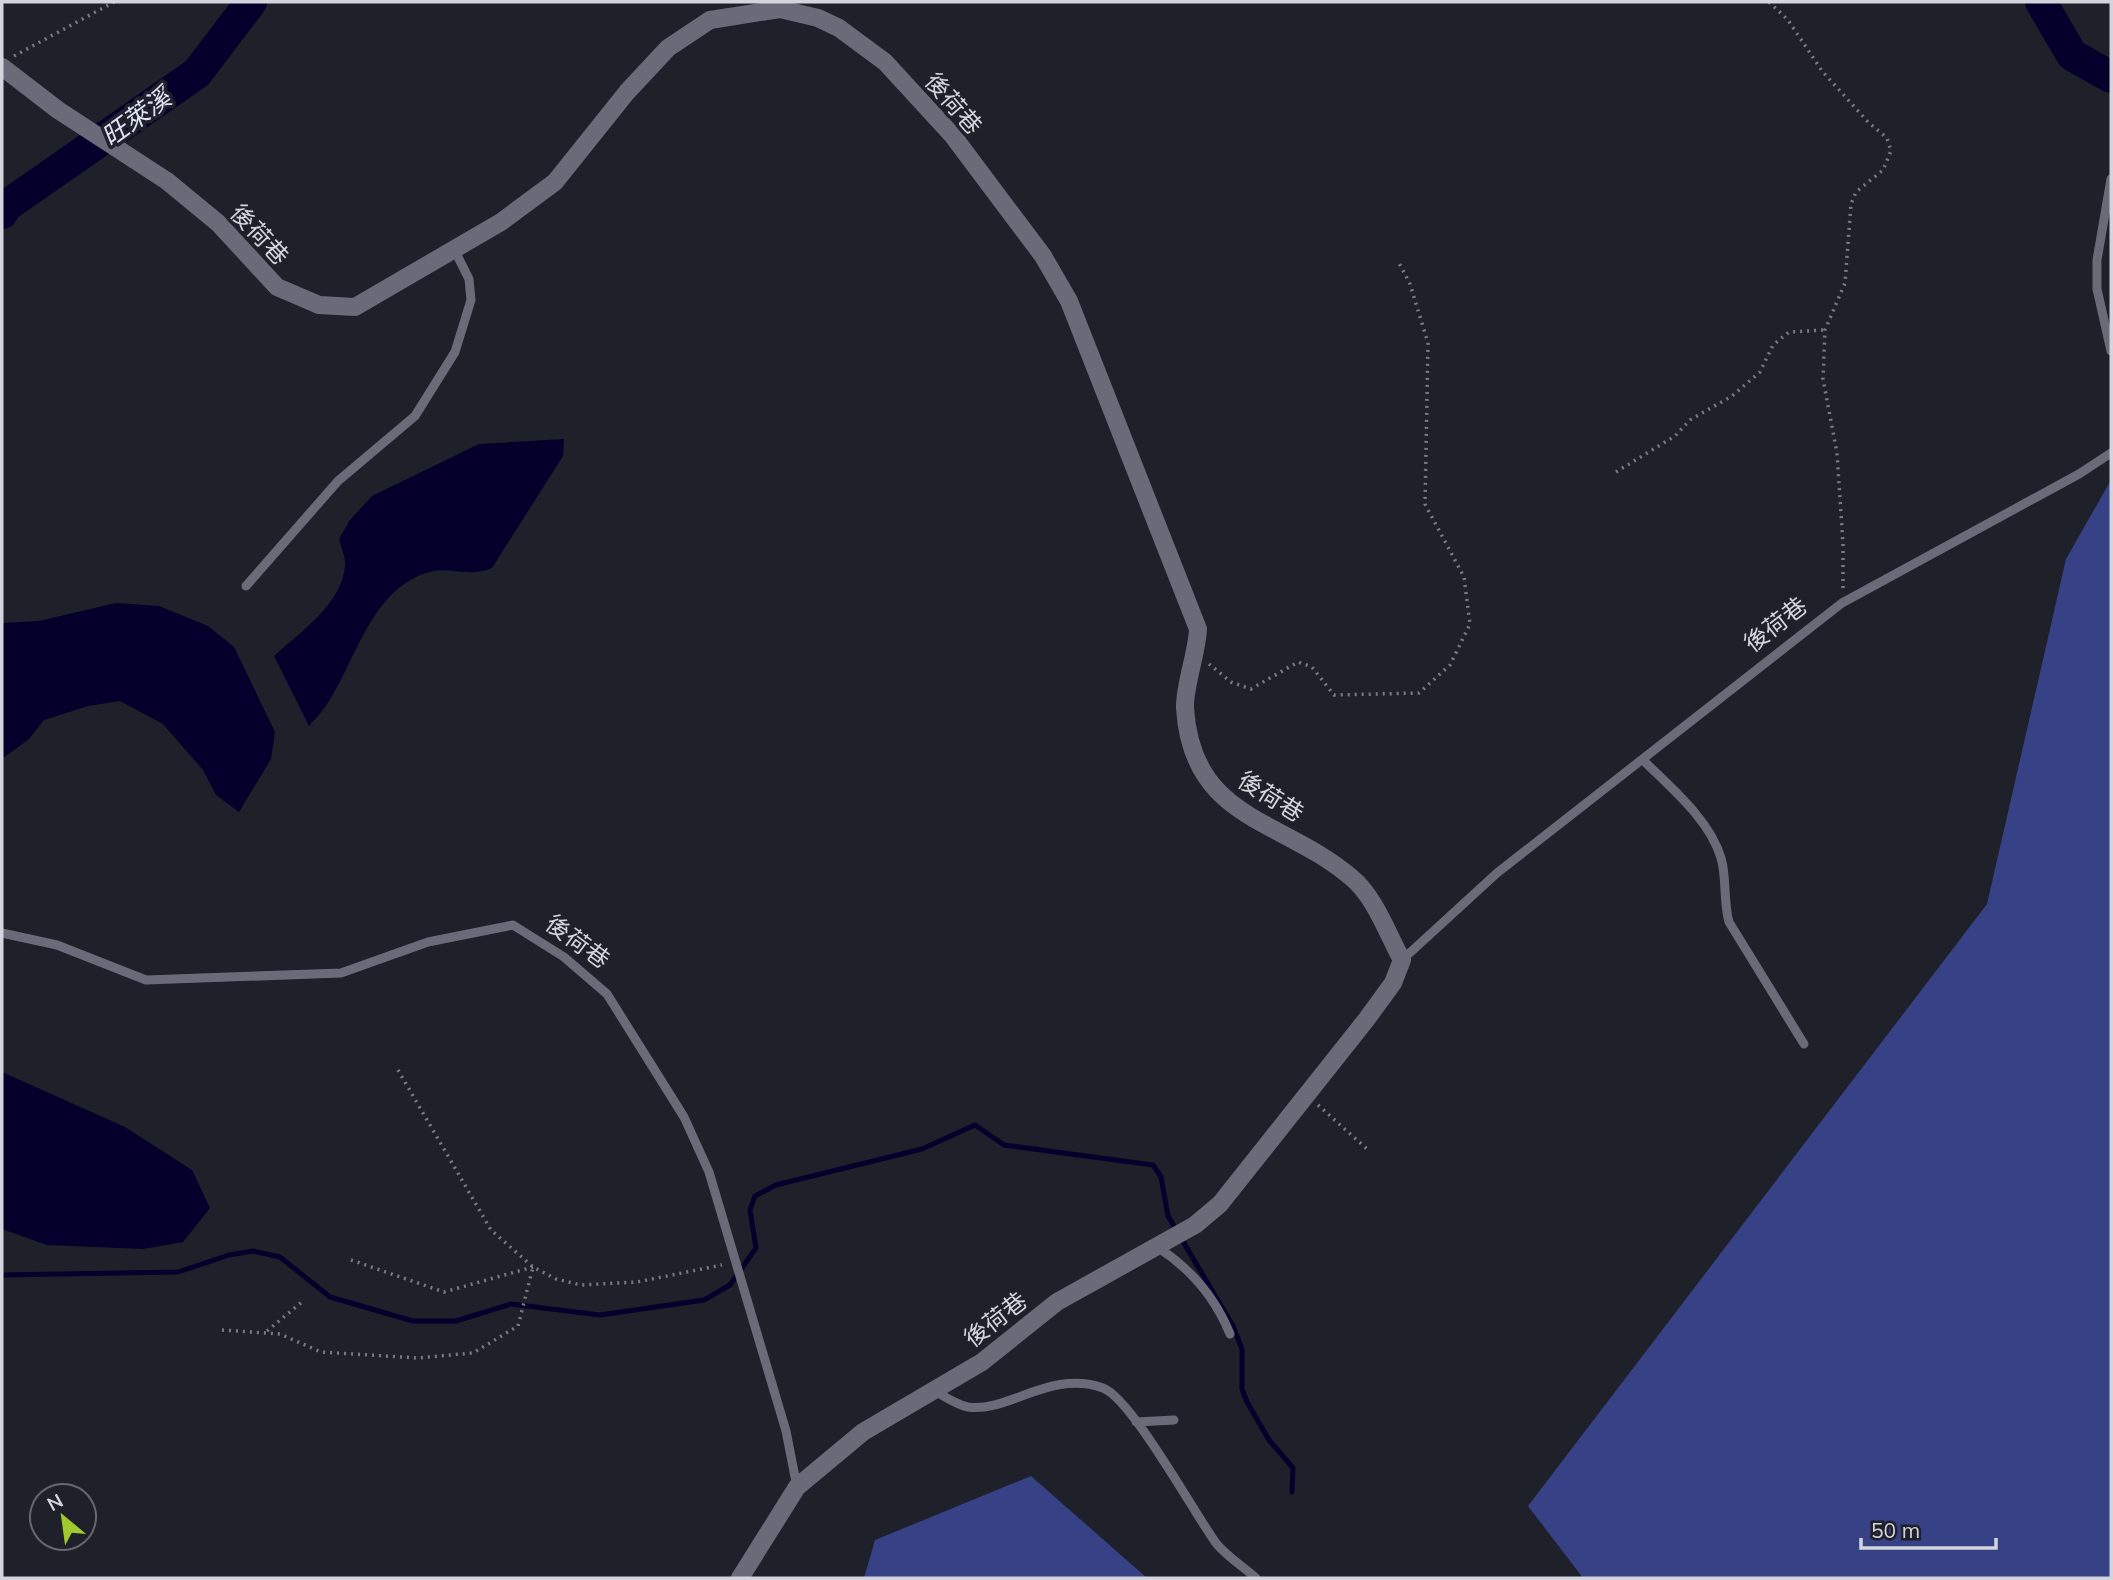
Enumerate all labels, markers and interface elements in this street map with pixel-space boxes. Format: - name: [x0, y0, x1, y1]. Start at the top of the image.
- street label: 後荷巷: [919, 66, 989, 140]
- water label: 旺萊溪: [95, 78, 180, 153]
- street label: 後荷巷: [224, 197, 296, 271]
- street label: 後荷巷: [1737, 590, 1813, 658]
- street label: 後荷巷: [1233, 764, 1309, 828]
- street label: 後荷巷: [540, 908, 616, 974]
- street label: 後荷巷: [957, 1285, 1033, 1353]
- north arrow: [28, 1482, 98, 1552]
- text: N: [43, 1488, 67, 1516]
- scale bar: [1861, 1506, 1996, 1550]
- text: 50 m: [1871, 1517, 1920, 1543]

